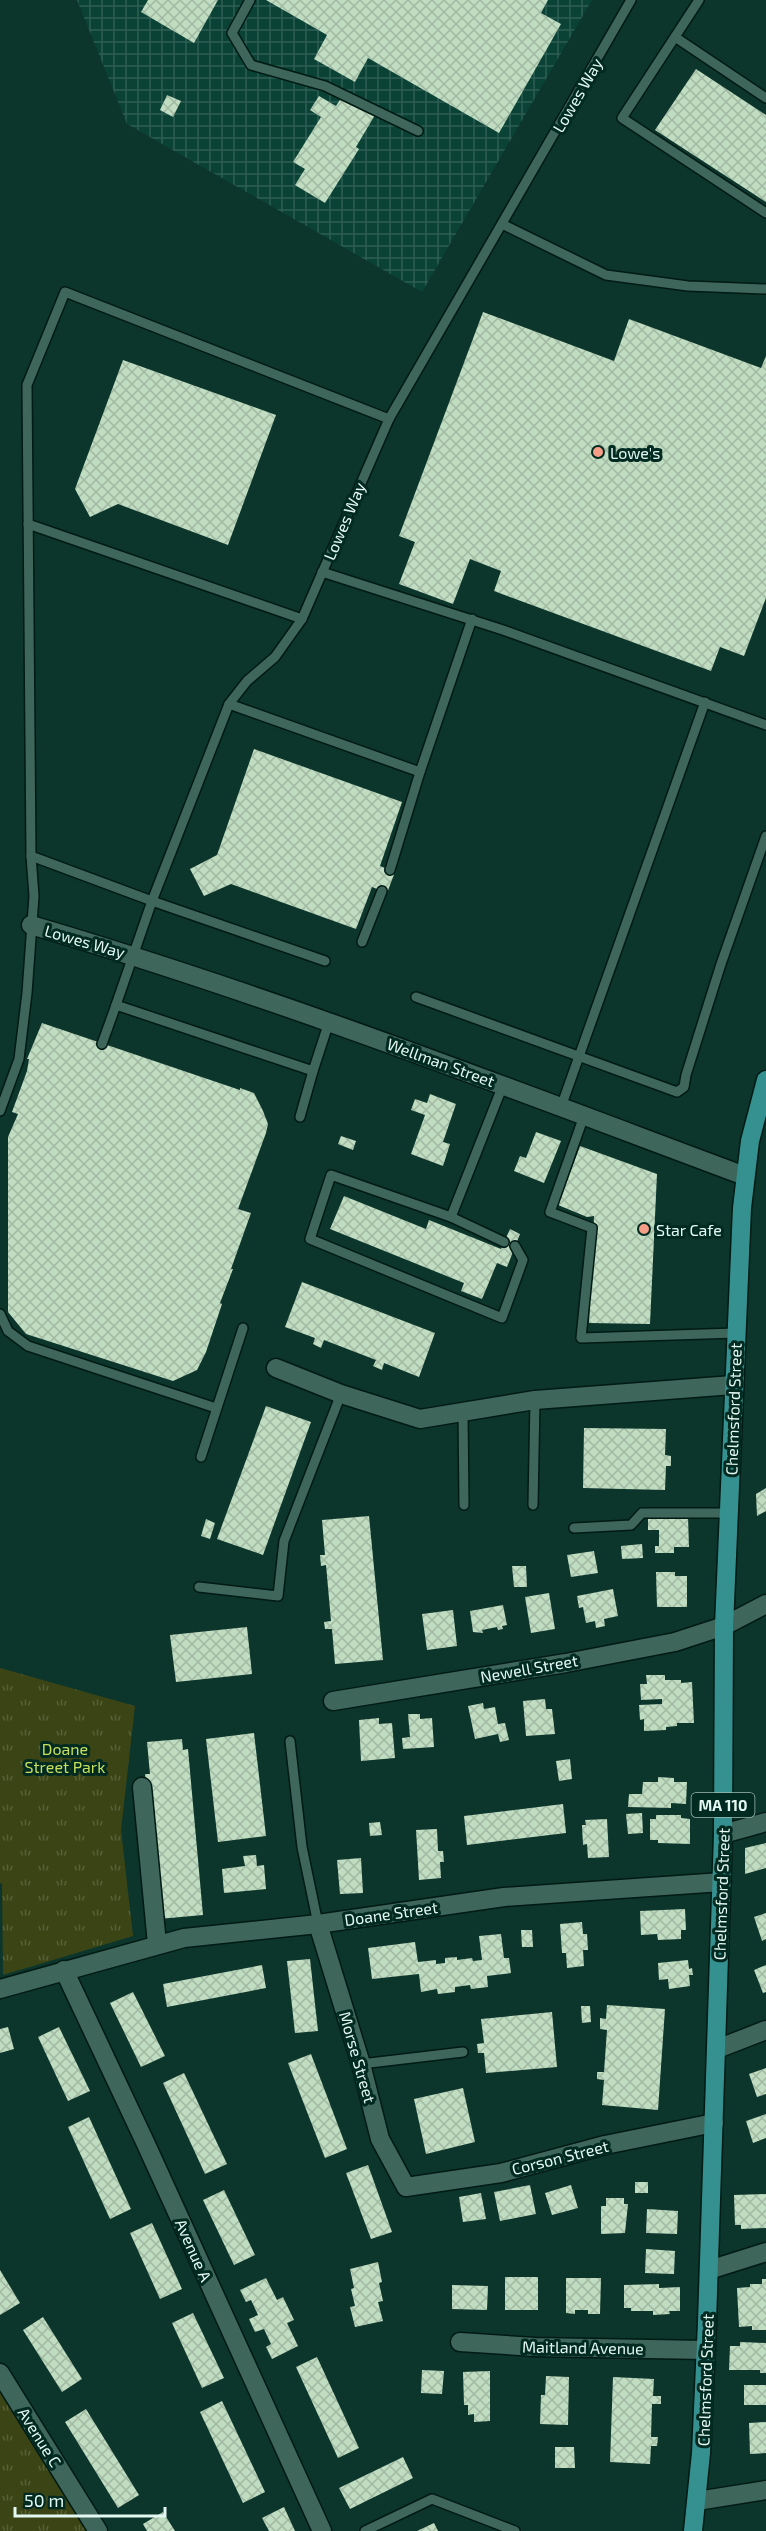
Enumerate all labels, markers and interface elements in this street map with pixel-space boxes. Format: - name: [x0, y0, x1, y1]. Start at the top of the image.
- street label: Lowes Way: [548, 54, 606, 136]
- place label: Lowe's: [610, 443, 660, 462]
- marker: Lowe's: [591, 445, 605, 459]
- street label: Lowes Way: [319, 479, 369, 563]
- street label: Lowes Way: [43, 920, 128, 962]
- street label: Wellman Street: [385, 1034, 497, 1090]
- place label: Star Cafe: [656, 1220, 722, 1239]
- marker: Star Cafe: [637, 1222, 651, 1236]
- street label: Chelmsford Street: [721, 1343, 745, 1475]
- street label: Newell Street: [479, 1650, 579, 1686]
- park label: Doane Street Park: [25, 1739, 105, 1776]
- road number: MA 110: [692, 1793, 754, 1817]
- street label: Chelmsford Street: [709, 1828, 733, 1960]
- street label: Doane Street: [343, 1897, 439, 1929]
- street label: Morse Street: [336, 2009, 380, 2105]
- street label: Corson Street: [510, 2136, 610, 2178]
- street label: Avenue A: [172, 2216, 216, 2284]
- street label: Chelmsford Street: [693, 2314, 717, 2446]
- street label: Maitland Avenue: [522, 2336, 644, 2358]
- street label: Avenue C: [14, 2404, 66, 2470]
- scale bar: [15, 2480, 165, 2518]
- text: 50 m: [24, 2489, 64, 2511]

